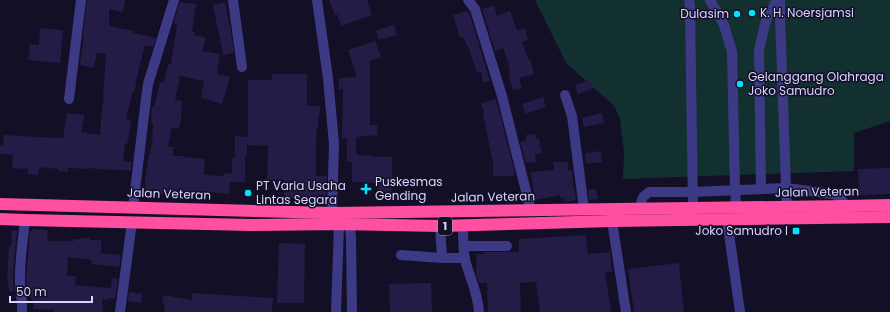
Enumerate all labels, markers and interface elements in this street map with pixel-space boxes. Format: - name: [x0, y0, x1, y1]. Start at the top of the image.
- place label: K. H. Noersjamsi: [760, 4, 854, 21]
- place label: Dulasim: [680, 5, 729, 22]
- marker: K. H. Noersjamsi: [747, 8, 757, 18]
- marker: Dulasim: [732, 9, 742, 19]
- place label: Gelanggang Olahraga Joko Samudro: [748, 68, 884, 99]
- marker: Gelanggang Olahraga Joko Samudro: [735, 79, 745, 89]
- place label: Puskesmas Gending: [375, 173, 443, 204]
- place label: PT Varia Usaha Lintas Segara: [256, 177, 346, 208]
- street label: Jalan Veteran: [775, 182, 859, 201]
- marker: Puskesmas Gending: [360, 183, 372, 195]
- street label: Jalan Veteran: [127, 184, 211, 203]
- street label: Jalan Veteran: [451, 187, 535, 206]
- marker: PT Varia Usaha Lintas Segara: [243, 188, 253, 198]
- road number: 1: [438, 217, 452, 235]
- place label: Joko Samudro I: [695, 222, 788, 239]
- marker: Joko Samudro I: [791, 226, 801, 236]
- scale bar: [10, 278, 92, 304]
- text: 50 m: [16, 283, 47, 300]

